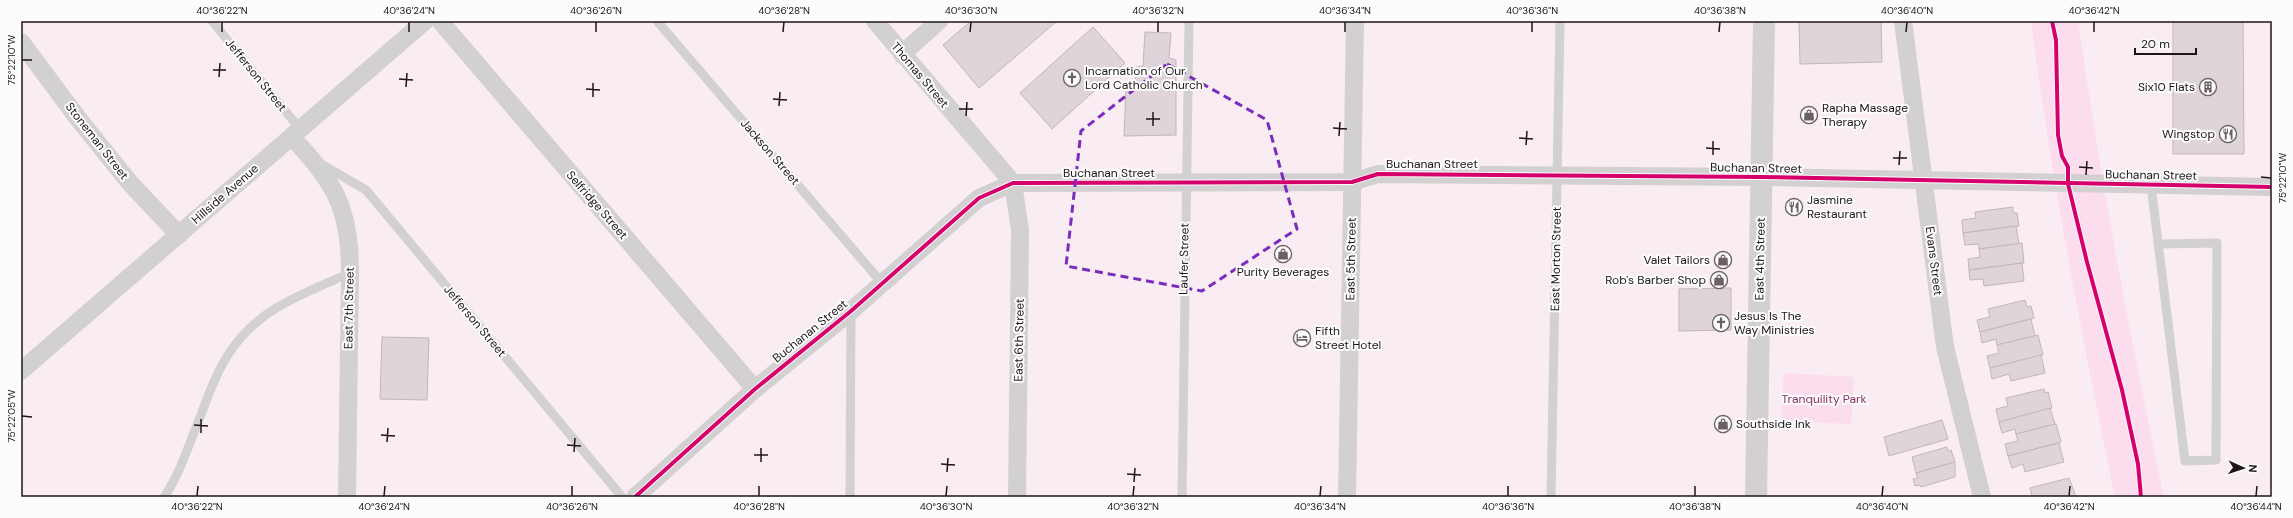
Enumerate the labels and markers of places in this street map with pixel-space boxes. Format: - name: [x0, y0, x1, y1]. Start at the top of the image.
- place label: Incarnation of Our Lord Catholic Church: [1085, 63, 1203, 93]
- church icon: Incarnation of Our Lord Catholic Church: [1062, 68, 1082, 88]
- building icon: Six10 Flats: [2198, 77, 2218, 97]
- place label: Six10 Flats: [2138, 79, 2195, 95]
- place label: Rapha Massage Therapy: [1822, 100, 1908, 130]
- shop icon: Rapha Massage Therapy: [1799, 105, 1819, 125]
- restaurant icon: Wingstop: [2218, 124, 2238, 144]
- place label: Wingstop: [2162, 126, 2215, 142]
- place label: Jasmine Restaurant: [1807, 192, 1867, 222]
- restaurant icon: Jasmine Restaurant: [1784, 197, 1804, 217]
- shop icon: Purity Beverages: [1273, 244, 1293, 264]
- shop icon: Valet Tailors: [1713, 250, 1733, 270]
- place label: Valet Tailors: [1643, 252, 1710, 268]
- place label: Purity Beverages: [1237, 264, 1329, 280]
- shop icon: Rob's Barber Shop: [1709, 270, 1729, 290]
- place label: Rob's Barber Shop: [1605, 272, 1706, 288]
- place label: Jesus Is The Way Ministries: [1734, 308, 1815, 338]
- church icon: Jesus Is The Way Ministries: [1711, 313, 1731, 333]
- place label: Fifth Street Hotel: [1315, 323, 1381, 353]
- hotel icon: Fifth Street Hotel: [1292, 328, 1312, 348]
- shop icon: Southside Ink: [1713, 414, 1733, 434]
- place label: Southside Ink: [1736, 416, 1811, 432]

